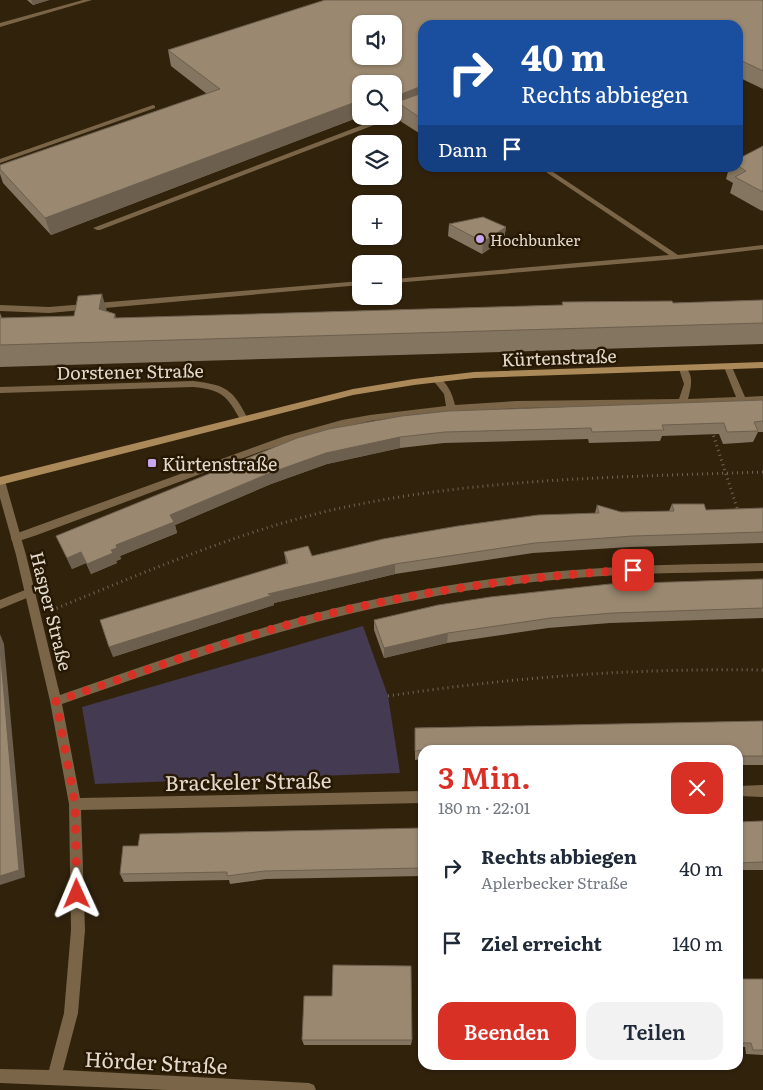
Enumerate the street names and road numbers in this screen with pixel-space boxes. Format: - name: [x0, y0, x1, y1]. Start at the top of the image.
- street label: Kürtenstraße: [501, 341, 617, 373]
- street label: Dorstener Straße: [56, 356, 204, 386]
- street label: Hasper Straße: [24, 548, 80, 674]
- street label: Brackeler Straße: [164, 763, 332, 797]
- street label: Hörder Straße: [84, 1042, 229, 1080]

